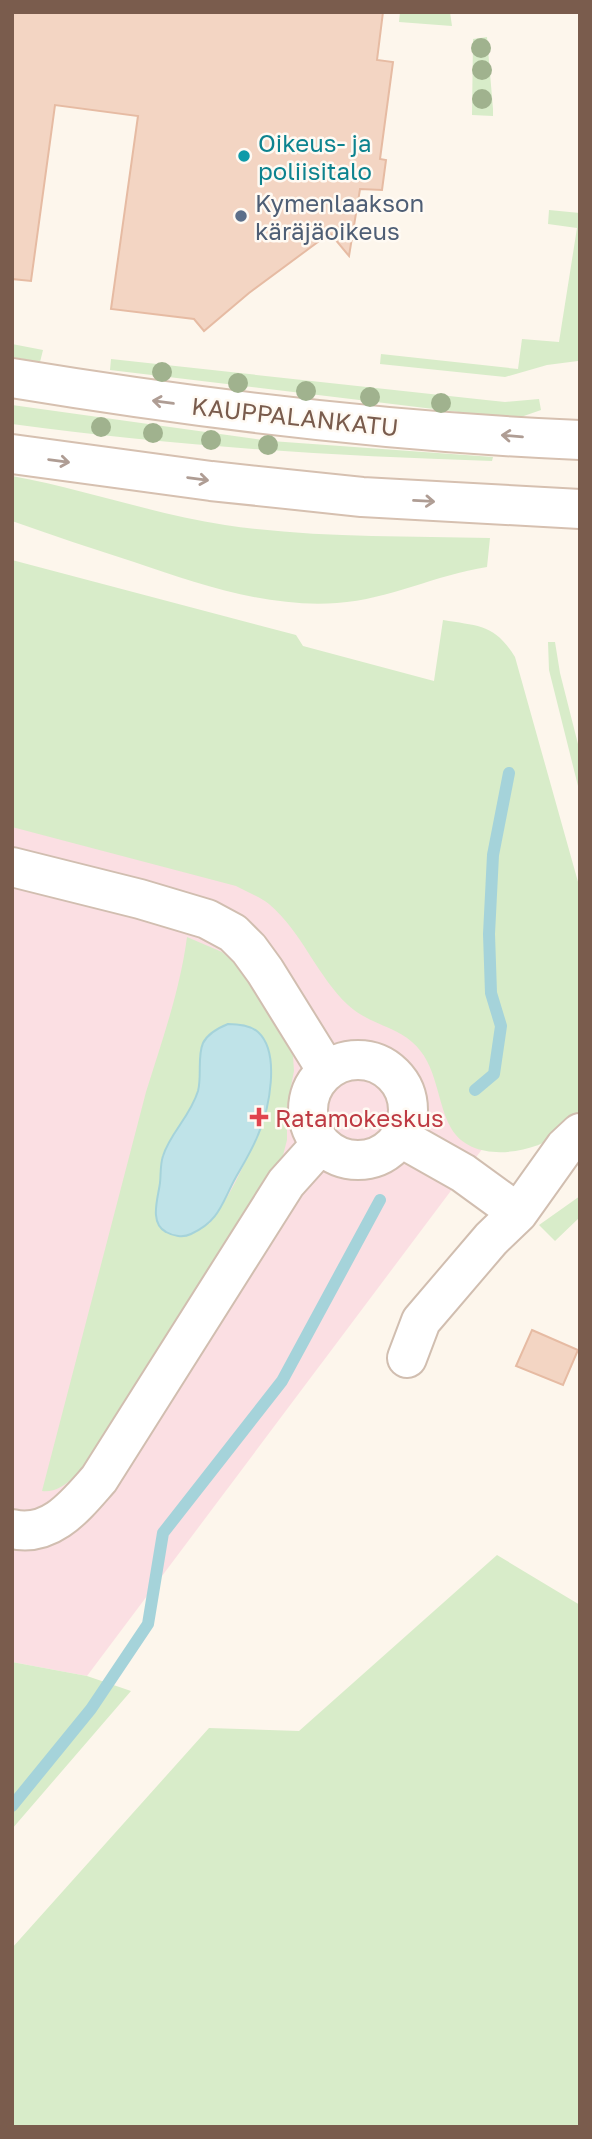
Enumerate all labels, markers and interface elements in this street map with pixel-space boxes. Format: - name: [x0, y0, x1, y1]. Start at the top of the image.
- place label: Oikeus- ja poliisitalo: [258, 128, 372, 185]
- marker: Oikeus- ja poliisitalo: [236, 148, 252, 164]
- place label: Kymenlaakson käräjäoikeus: [255, 188, 424, 245]
- marker: Kymenlaakson käräjäoikeus: [233, 208, 249, 224]
- street label: KAUPPALANKATU: [190, 391, 400, 441]
- one-way arrow: [153, 395, 175, 408]
- one-way arrow: [501, 429, 523, 442]
- one-way arrow: [47, 454, 70, 467]
- one-way arrow: [186, 473, 209, 486]
- one-way arrow: [413, 495, 435, 508]
- place label: Ratamokeskus: [275, 1103, 444, 1132]
- marker: Ratamokeskus: [249, 1107, 269, 1127]

